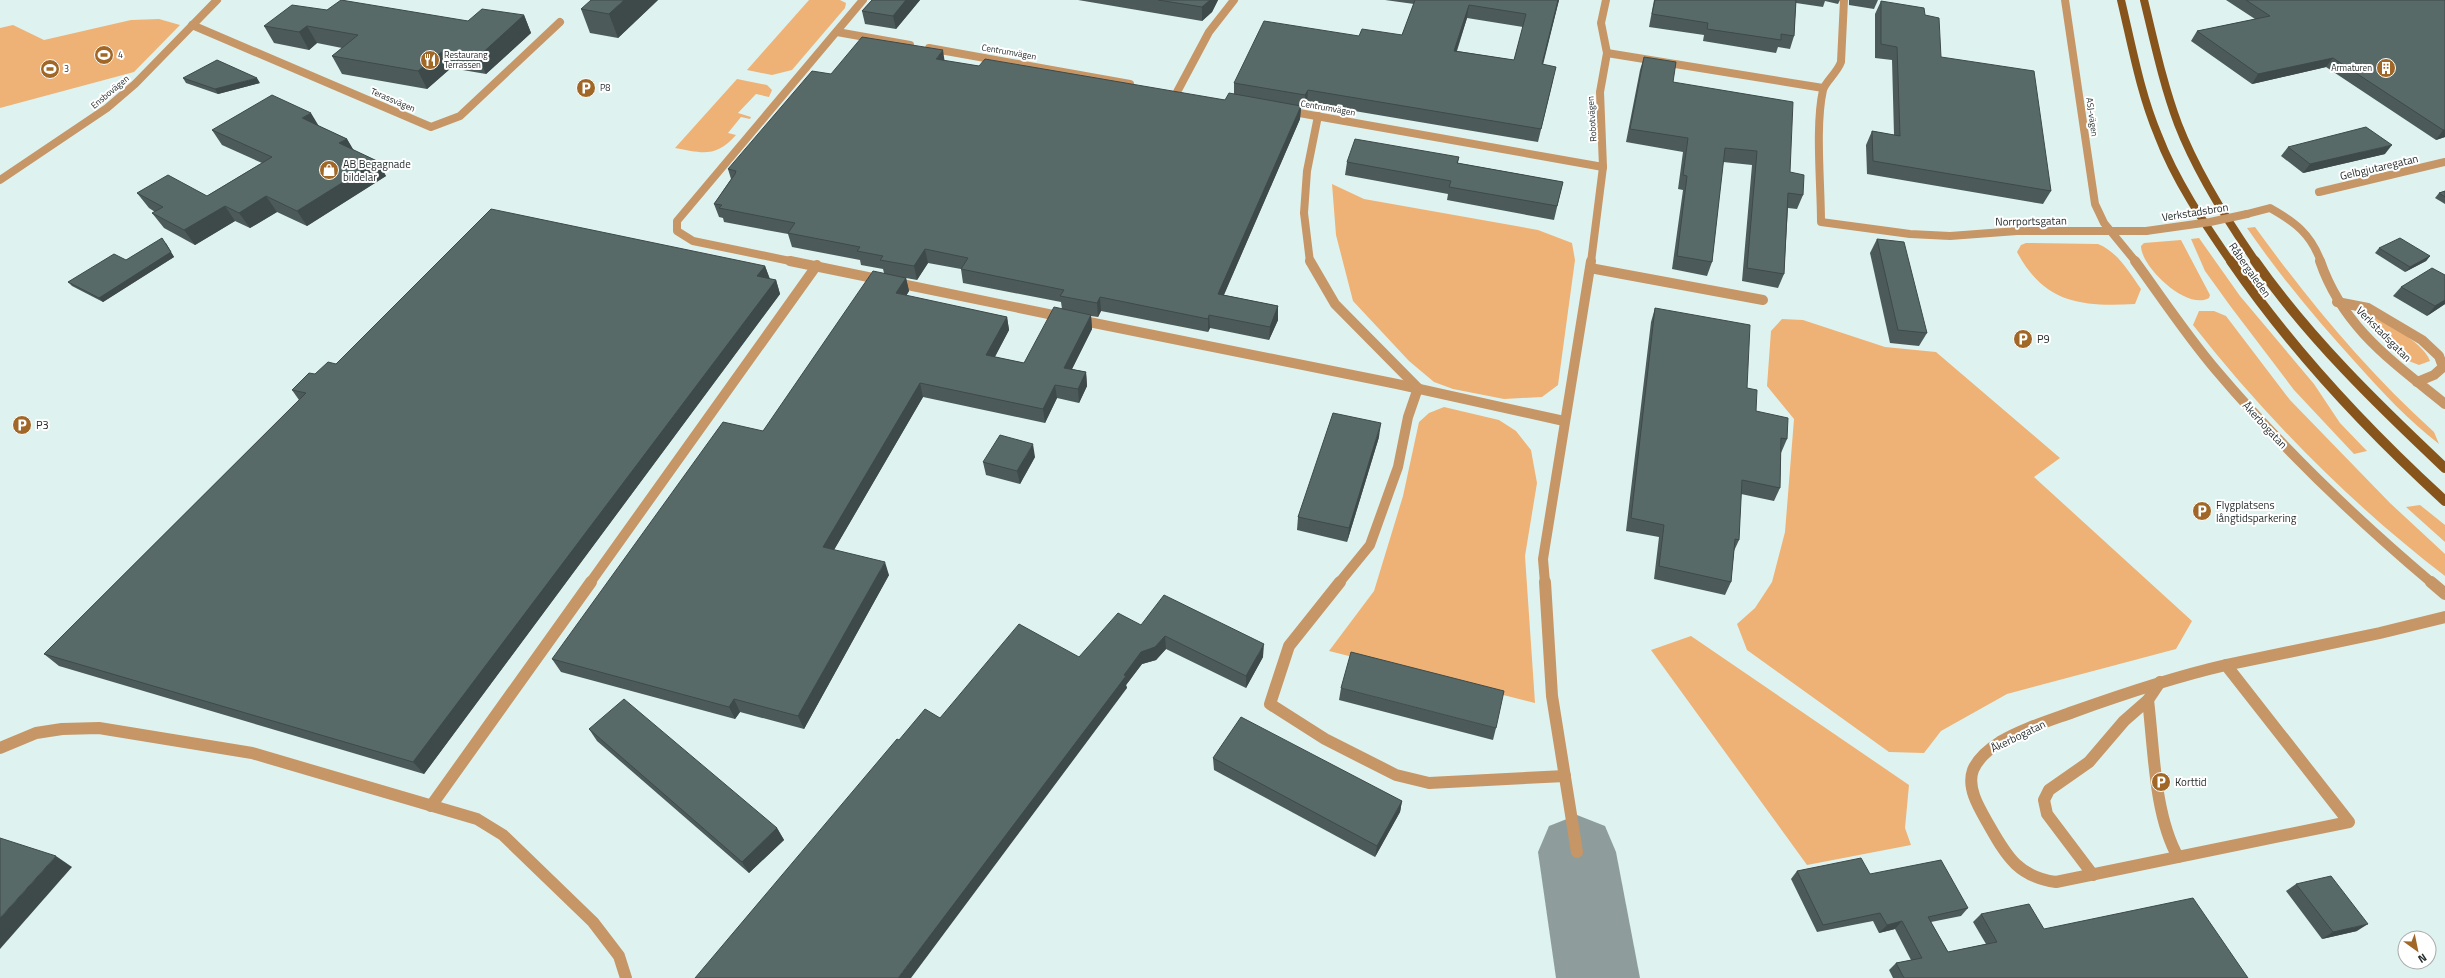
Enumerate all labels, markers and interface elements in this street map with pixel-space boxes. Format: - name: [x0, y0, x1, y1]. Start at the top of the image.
- street label: Centrumvägen: [981, 40, 1038, 63]
- sports icon: 4: [93, 44, 115, 66]
- place label: 4: [118, 48, 123, 61]
- place label: Restaurang Terrassen: [444, 48, 488, 71]
- restaurant icon: Restaurang Terrassen: [419, 49, 441, 71]
- building icon: Armaturen: [2375, 57, 2397, 79]
- sports icon: 3: [39, 58, 61, 80]
- place label: Armaturen: [2331, 61, 2372, 74]
- place label: 3: [64, 62, 69, 75]
- street label: Ensbovägen: [88, 72, 132, 111]
- parking icon: P8: [575, 77, 597, 99]
- place label: P8: [600, 81, 610, 94]
- street label: Terassvägen: [369, 84, 418, 115]
- street label: Centrumvägen: [1300, 96, 1357, 119]
- street label: Robotvägen: [1583, 96, 1600, 142]
- street label: ASJ-vägen: [2083, 97, 2102, 137]
- street label: Gelbgjutaregatan: [2338, 150, 2420, 184]
- place label: AB Begagnade bildelar: [343, 156, 411, 185]
- shop icon: AB Begagnade bildelar: [318, 159, 340, 181]
- street label: Verkstadsbron: [2161, 199, 2230, 225]
- street label: Norrportsgatan: [1995, 212, 2067, 230]
- street label: Råbergaleden: [2225, 239, 2275, 301]
- street label: Verkstadsgatan: [2353, 303, 2415, 365]
- parking icon: P9: [2012, 328, 2034, 350]
- place label: P9: [2037, 331, 2050, 347]
- street label: Åkerbogatan: [2239, 398, 2291, 452]
- parking icon: P3: [11, 414, 33, 436]
- place label: P3: [36, 417, 49, 433]
- place label: Flygplatsens långtidsparkering: [2216, 497, 2297, 526]
- parking icon: Flygplatsens långtidsparkering: [2191, 500, 2213, 522]
- street label: Åkerbogatan: [1988, 716, 2048, 756]
- parking icon: Korttid: [2150, 771, 2172, 793]
- place label: Korttid: [2175, 774, 2207, 790]
- north arrow: [2397, 930, 2437, 970]
- text: N: [2415, 950, 2430, 967]

